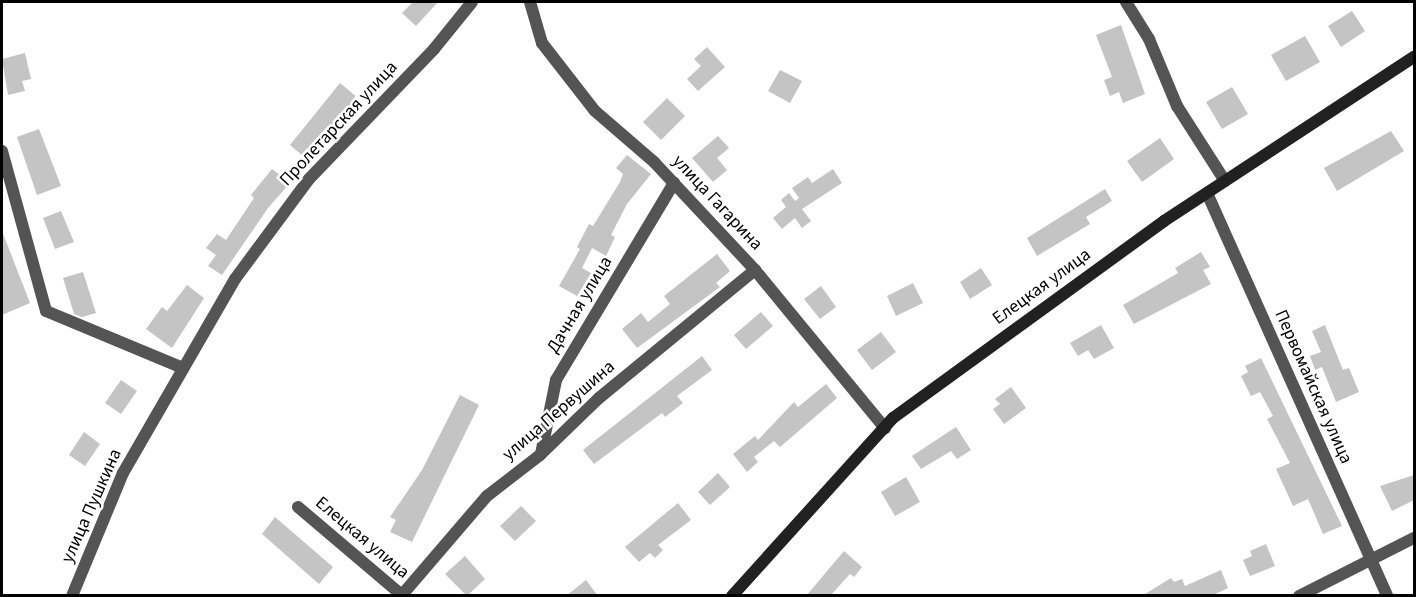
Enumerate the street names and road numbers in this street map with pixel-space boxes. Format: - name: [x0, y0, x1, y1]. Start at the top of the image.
- street label: Пролетарская улица: [276, 57, 402, 191]
- street label: улица Гагарина: [667, 151, 767, 255]
- street label: Елецкая улица: [989, 244, 1095, 330]
- street label: Дачная улица: [543, 253, 617, 357]
- street label: Первомайская улица: [1269, 307, 1357, 467]
- street label: улица Первушина: [498, 356, 620, 466]
- street label: улица Пушкина: [57, 446, 127, 566]
- street label: Елецкая улица: [311, 492, 413, 584]

